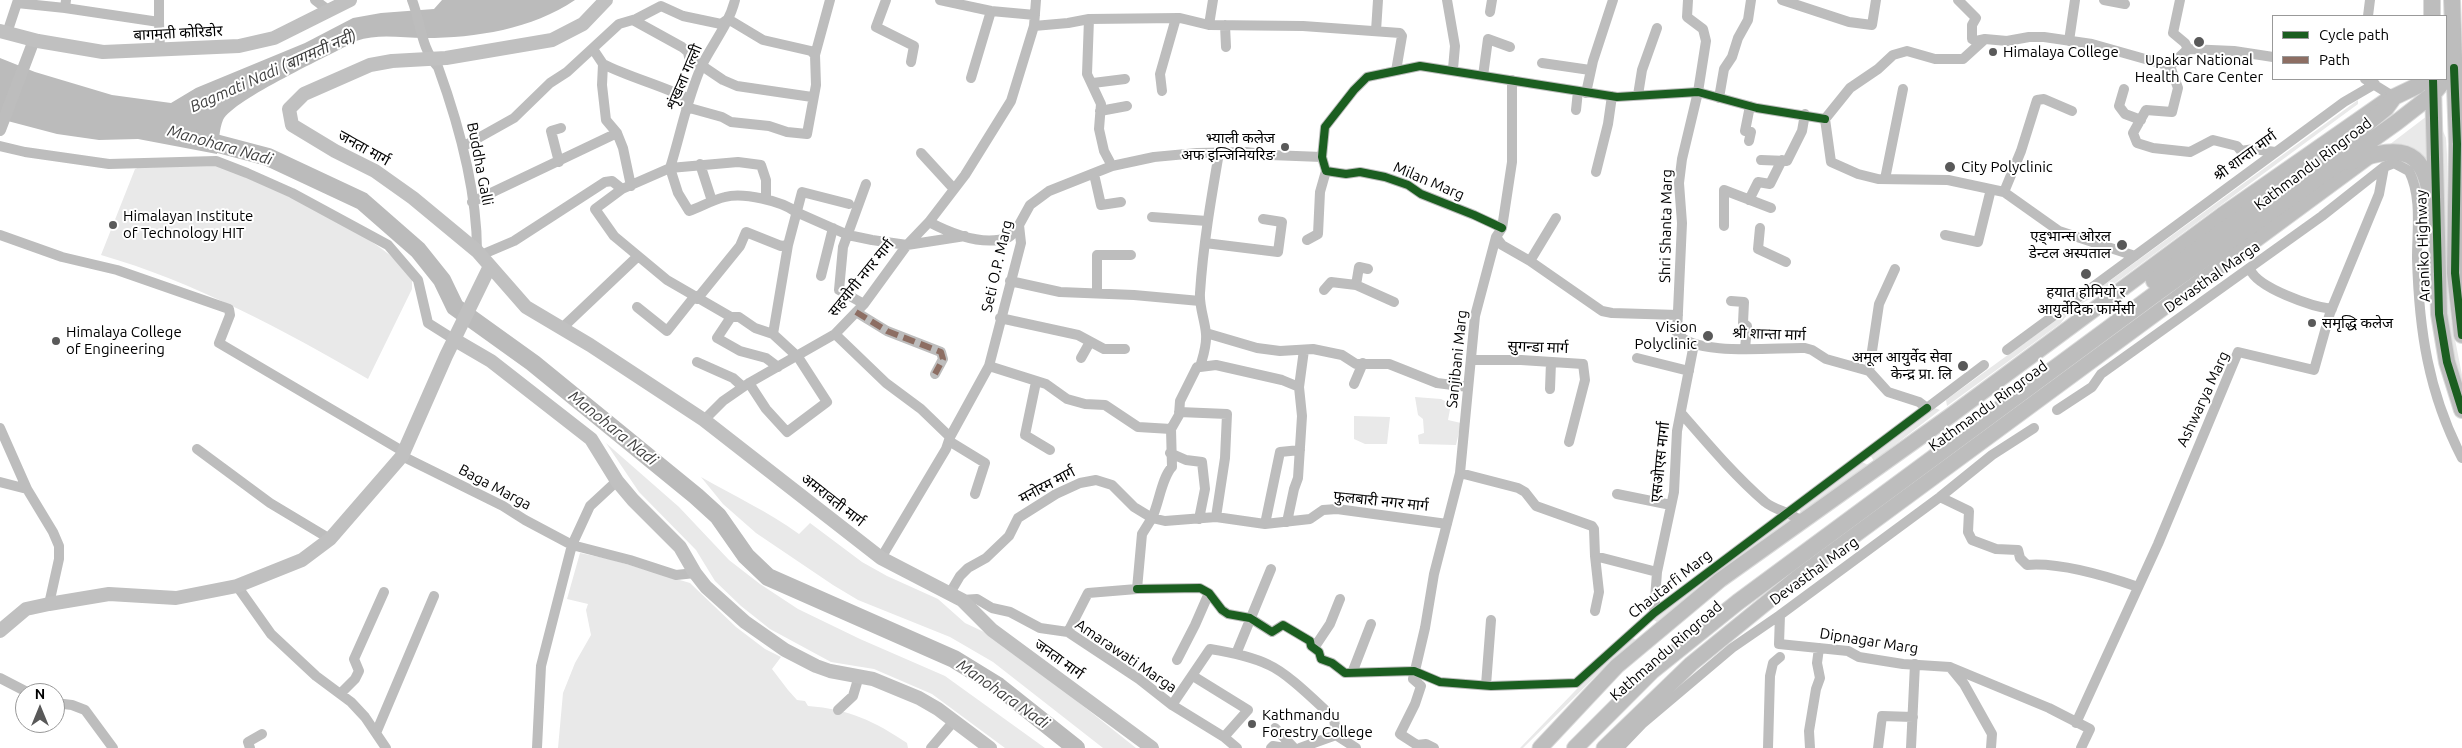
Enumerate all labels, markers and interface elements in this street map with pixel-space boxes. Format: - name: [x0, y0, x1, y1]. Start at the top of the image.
- legend: [2272, 15, 2447, 80]
- street label: बागमती कोरिडोर: [133, 22, 223, 44]
- water label: Bagmati Nadi (बागमती नदी): [187, 26, 359, 116]
- text: Cycle path: [2319, 26, 2389, 43]
- marker: Upakar National Health Care Center: [2192, 35, 2206, 49]
- street label: शृंखला गल्ली: [662, 42, 706, 112]
- place label: Himalaya College: [2003, 43, 2119, 61]
- marker: Himalaya College: [1987, 46, 1999, 58]
- place label: Upakar National Health Care Center: [2135, 51, 2263, 86]
- text: Path: [2319, 51, 2350, 68]
- street label: Kathmandu Ringroad: [2251, 114, 2375, 214]
- water label: Manohara Nadi: [165, 121, 275, 169]
- street label: Buddha Galli: [463, 121, 497, 207]
- street label: जनता मार्ग: [335, 126, 393, 170]
- street label: श्री शान्ता मार्ग: [2210, 127, 2280, 185]
- place label: भ्याली कलेज अफ इन्जिनियरिङ: [1181, 129, 1275, 164]
- marker: भ्याली कलेज अफ इन्जिनियरिङ: [1279, 141, 1291, 153]
- street label: Milan Marg: [1391, 158, 1467, 204]
- place label: City Polyclinic: [1961, 158, 2053, 176]
- marker: City Polyclinic: [1943, 160, 1957, 174]
- street label: Shri Shanta Marg: [1656, 169, 1676, 283]
- street label: Araniko Highway: [2412, 189, 2434, 303]
- place label: Himalayan Institute of Technology HIT: [123, 207, 253, 242]
- street label: Seti O.P. Marg: [978, 218, 1016, 314]
- marker: Himalayan Institute of Technology HIT: [107, 219, 119, 231]
- place label: एड्भान्स ओरल डेन्टल अस्पताल: [2029, 227, 2111, 262]
- street label: सहयोगी नगर मार्ग: [824, 236, 898, 320]
- street label: Devasthal Marga: [2161, 237, 2263, 317]
- marker: एड्भान्स ओरल डेन्टल अस्पताल: [2115, 238, 2129, 252]
- marker: हयात होमियो र आयुर्वेदिक फार्मेसी: [2079, 267, 2093, 281]
- place label: हयात होमियो र आयुर्वेदिक फार्मेसी: [2037, 283, 2135, 318]
- street label: Sanjibani Marg: [1443, 309, 1471, 409]
- place label: समृद्धि कलेज: [2322, 314, 2393, 332]
- marker: समृद्धि कलेज: [2306, 317, 2318, 329]
- place label: Vision Polyclinic: [1635, 318, 1697, 353]
- place label: Himalaya College of Engineering: [66, 323, 182, 358]
- street label: श्री शान्ता मार्ग: [1732, 324, 1806, 344]
- marker: Vision Polyclinic: [1701, 329, 1715, 343]
- marker: Himalaya College of Engineering: [50, 335, 62, 347]
- street label: सुगन्डा मार्ग: [1507, 337, 1569, 357]
- place label: अमूल आयुर्वेद सेवा केन्द्र प्रा. लि: [1852, 348, 1952, 383]
- street label: Ashwarya Marg: [2173, 348, 2233, 450]
- street label: Kathmandu Ringroad: [1925, 357, 2051, 455]
- marker: अमूल आयुर्वेद सेवा केन्द्र प्रा. लि: [1956, 359, 1970, 373]
- water label: Manohara Nadi: [565, 386, 661, 470]
- street label: एसओएस मार्गा: [1647, 421, 1673, 503]
- street label: Baga Marga: [456, 460, 534, 514]
- street label: मनोरम मार्ग: [1016, 463, 1078, 507]
- street label: अमरावती मार्ग: [798, 470, 868, 530]
- street label: फुलबारी नगर मार्ग: [1333, 487, 1429, 515]
- street label: Devasthal Marg: [1766, 533, 1862, 609]
- street label: Chautarfi Marg: [1625, 546, 1715, 622]
- street label: Kathmandu Ringroad: [1606, 597, 1726, 705]
- street label: Amarawati Marga: [1072, 615, 1180, 697]
- street label: Dipnagar Marg: [1818, 624, 1920, 658]
- street label: जनता मार्ग: [1031, 635, 1087, 683]
- water label: Manohara Nadi: [953, 655, 1053, 733]
- north arrow: [15, 683, 65, 733]
- text: N: [35, 686, 45, 702]
- place label: Kathmandu Forestry College: [1262, 706, 1373, 741]
- marker: Kathmandu Forestry College: [1246, 718, 1258, 730]

